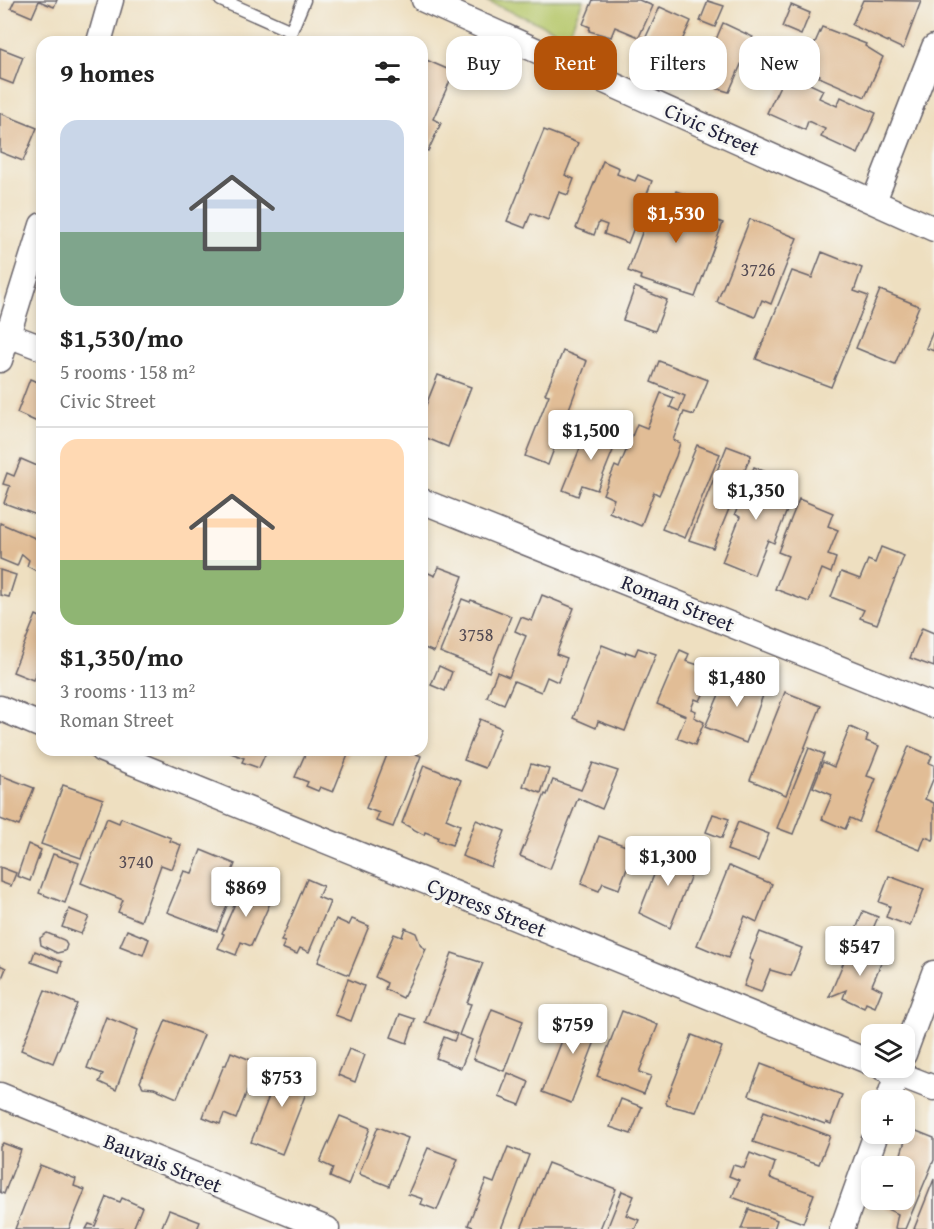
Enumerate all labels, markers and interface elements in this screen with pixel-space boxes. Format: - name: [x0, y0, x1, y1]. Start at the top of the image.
- chip: Buy: [446, 36, 522, 90]
- chip: Rent: [534, 36, 617, 90]
- chip: Filters: [629, 36, 727, 90]
- chip: New: [739, 36, 820, 90]
- text: 9 homes: [60, 53, 155, 92]
- icon: filters: [371, 56, 404, 89]
- street label: Civic Street: [660, 94, 765, 164]
- icon: home: [178, 159, 286, 267]
- pin: $1,530: [627, 193, 725, 244]
- text: $1,530: [647, 198, 705, 227]
- house number: 3726: [741, 256, 775, 283]
- text: $1,530/mo: [60, 318, 183, 357]
- text: 5 rooms · 158 m²: [60, 357, 195, 386]
- text: Civic Street: [60, 386, 156, 415]
- pin: $1,500: [542, 410, 640, 461]
- text: $1,500: [562, 415, 620, 444]
- pin: $1,350: [707, 470, 805, 521]
- text: $1,350: [727, 475, 785, 504]
- icon: home: [178, 478, 286, 586]
- street label: Roman Street: [617, 566, 740, 640]
- house number: 3758: [459, 621, 493, 648]
- text: $1,350/mo: [60, 637, 183, 676]
- pin: $1,480: [688, 657, 786, 708]
- text: $1,480: [708, 662, 766, 691]
- text: 3 rooms · 113 m²: [60, 676, 195, 705]
- text: Roman Street: [60, 705, 174, 734]
- pin: $1,300: [619, 836, 717, 887]
- text: $1,300: [639, 841, 697, 870]
- house number: 3740: [119, 848, 154, 875]
- pin: $869: [210, 867, 282, 918]
- street label: Cypress Street: [423, 869, 552, 945]
- text: $869: [225, 872, 267, 901]
- pin: $547: [824, 926, 896, 977]
- text: $547: [839, 931, 881, 960]
- pin: $759: [537, 1004, 609, 1055]
- text: $759: [552, 1009, 594, 1038]
- map controls: [861, 1024, 915, 1210]
- button: layers: [861, 1024, 915, 1078]
- pin: $753: [246, 1057, 318, 1108]
- text: $753: [261, 1062, 303, 1091]
- button: +: [861, 1090, 915, 1144]
- street label: Bauvais Street: [99, 1125, 227, 1201]
- button: −: [861, 1156, 915, 1210]

